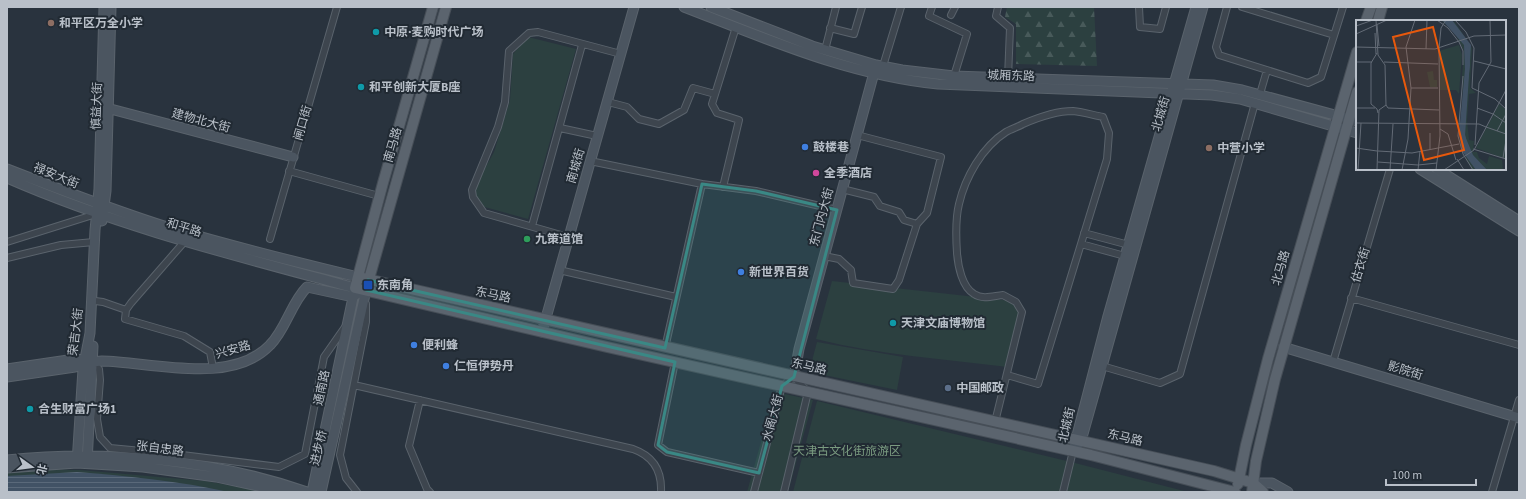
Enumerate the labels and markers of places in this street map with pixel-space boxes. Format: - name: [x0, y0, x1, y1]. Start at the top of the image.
- place label: 和平区万全小学: [59, 15, 143, 32]
- marker: 和平区万全小学: [46, 18, 56, 28]
- place label: 中原·麦购时代广场: [384, 24, 484, 41]
- marker: 中原·麦购时代广场: [371, 27, 381, 37]
- place label: 和平创新大厦B座: [369, 79, 460, 96]
- marker: 和平创新大厦B座: [356, 82, 366, 92]
- place label: 鼓楼巷: [813, 139, 849, 156]
- place label: 中营小学: [1217, 140, 1265, 157]
- marker: 鼓楼巷: [800, 142, 810, 152]
- marker: 中营小学: [1204, 143, 1214, 153]
- place label: 全季酒店: [824, 165, 872, 182]
- marker: 全季酒店: [811, 168, 821, 178]
- place label: 九策道馆: [535, 231, 583, 248]
- marker: 九策道馆: [522, 234, 532, 244]
- place label: 新世界百货: [749, 264, 809, 281]
- marker: 新世界百货: [736, 267, 746, 277]
- place label: 东南角: [377, 277, 413, 294]
- marker: 东南角: [362, 279, 374, 291]
- place label: 天津文庙博物馆: [901, 315, 985, 332]
- marker: 天津文庙博物馆: [888, 318, 898, 328]
- place label: 便利蜂: [422, 337, 458, 354]
- marker: 便利蜂: [409, 340, 419, 350]
- place label: 仁恒伊势丹: [454, 358, 514, 375]
- marker: 仁恒伊势丹: [441, 361, 451, 371]
- place label: 中国邮政: [956, 380, 1004, 397]
- marker: 中国邮政: [943, 383, 953, 393]
- place label: 合生财富广场1: [38, 401, 116, 418]
- marker: 合生财富广场1: [25, 404, 35, 414]

